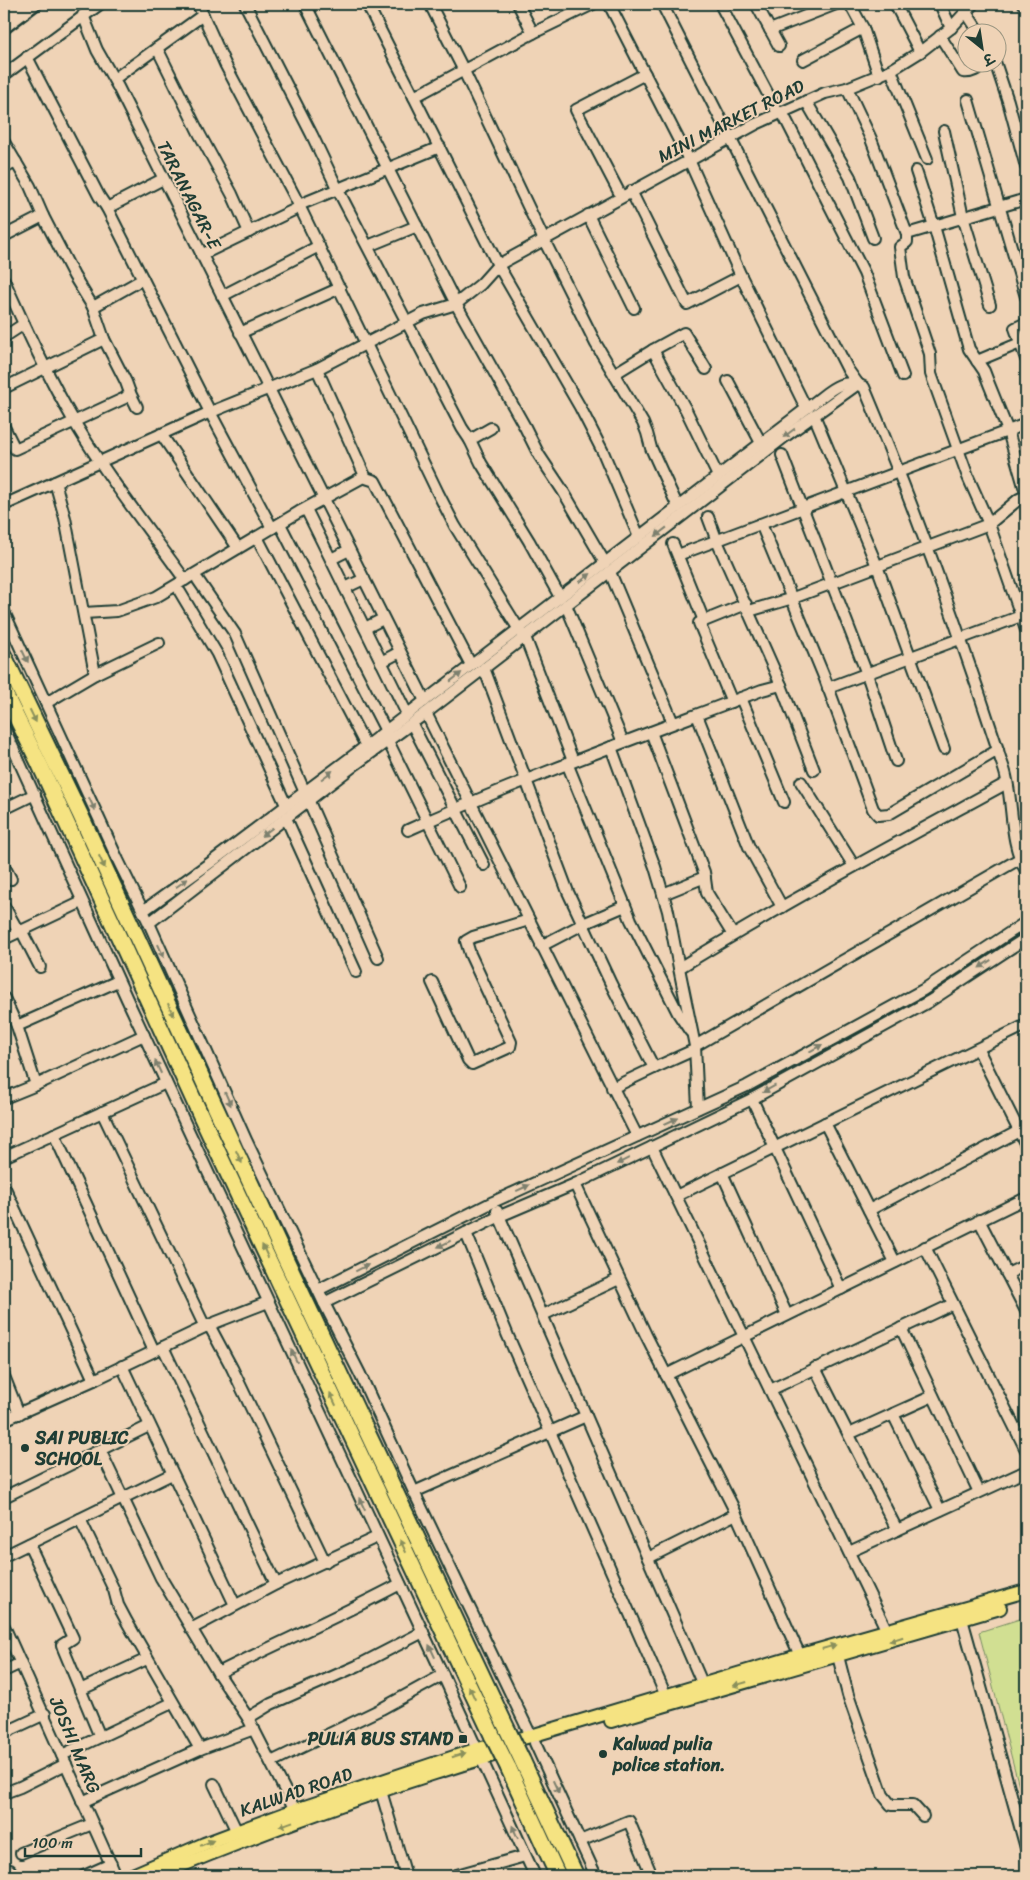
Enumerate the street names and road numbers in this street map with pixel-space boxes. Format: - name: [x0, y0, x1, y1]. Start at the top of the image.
- street label: MINI MARKET ROAD: [652, 70, 810, 172]
- street label: TARANAGAR-E: [148, 135, 231, 256]
- street label: JOSHI MARG: [40, 1690, 110, 1799]
- street label: KALWAD ROAD: [235, 1758, 357, 1826]

